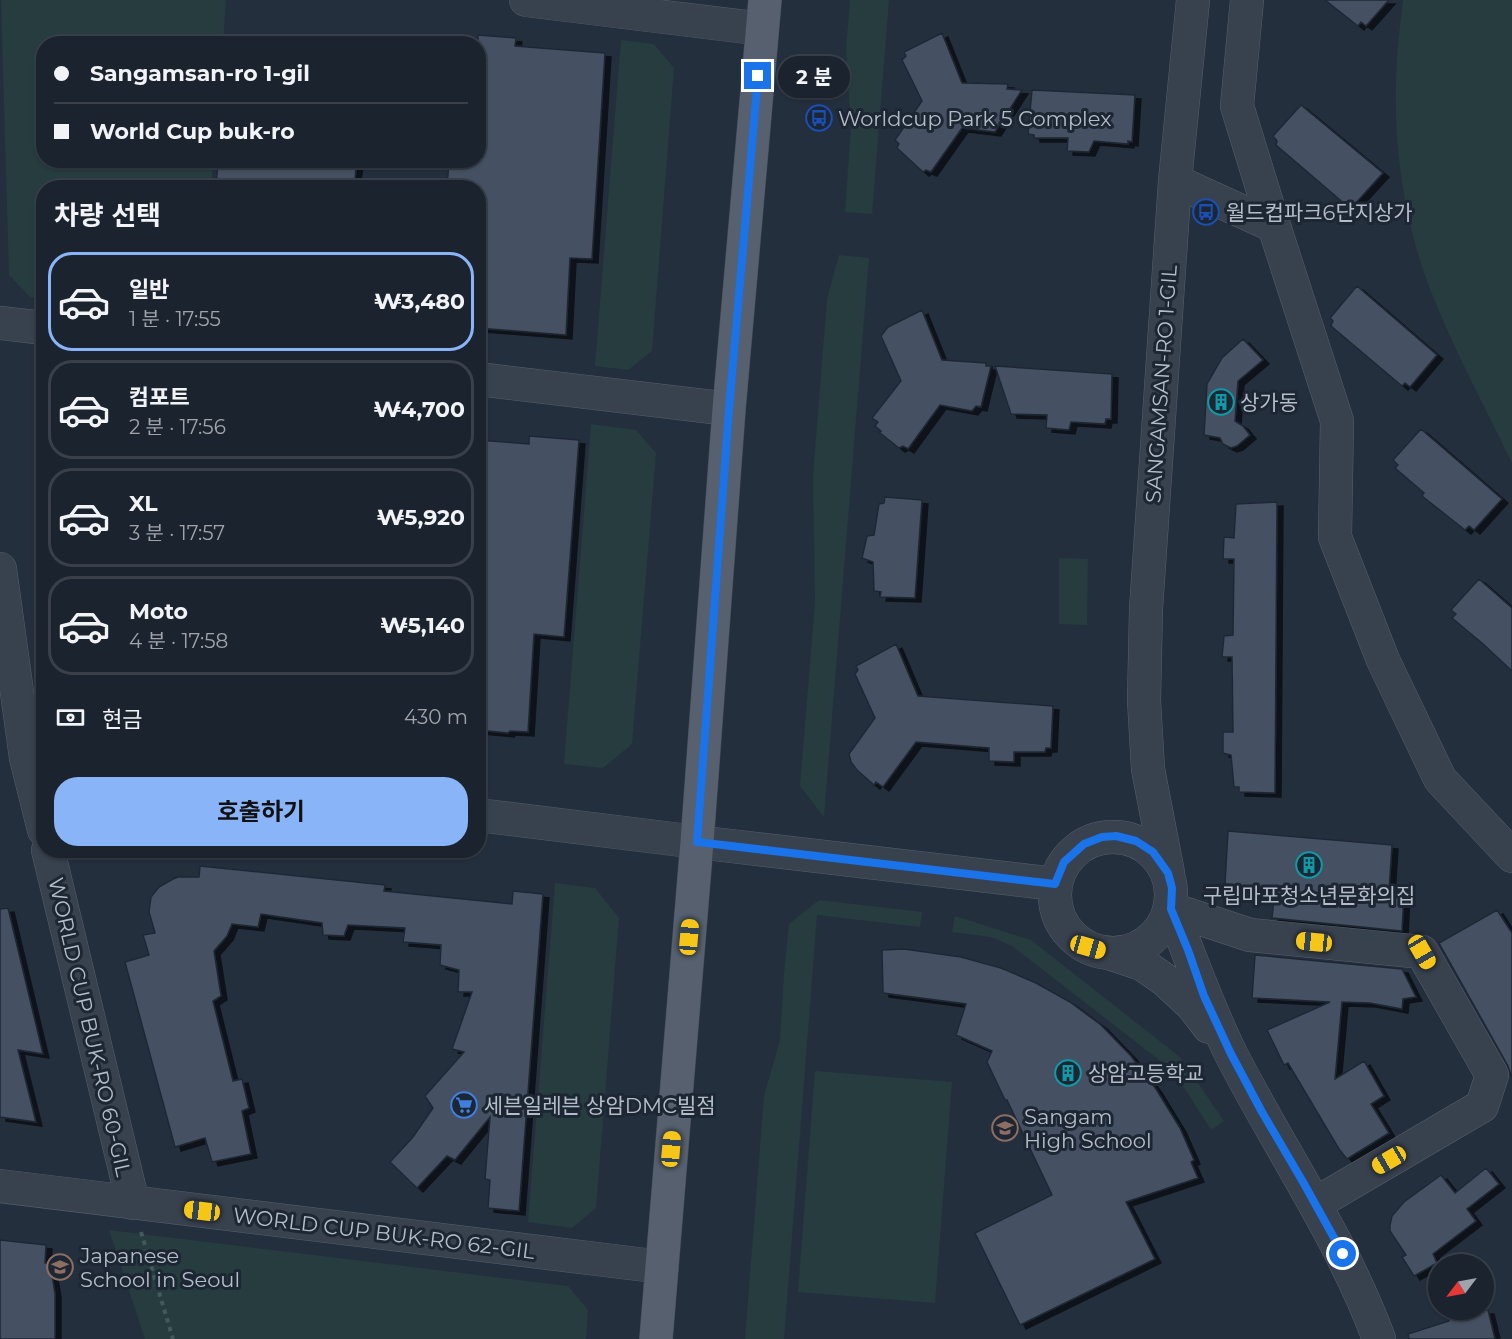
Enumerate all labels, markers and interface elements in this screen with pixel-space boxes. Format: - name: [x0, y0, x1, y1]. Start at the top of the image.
- callout: 2 분: [779, 55, 851, 97]
- text: Sangamsan-ro 1-gil: [90, 60, 310, 87]
- route end: [744, 62, 771, 89]
- text: 2 분: [796, 65, 832, 89]
- bus stop icon: Worldcup Park 5 Complex: [804, 103, 834, 133]
- place label: Worldcup Park 5 Complex: [838, 106, 1111, 131]
- text: World Cup buk-ro: [90, 118, 295, 145]
- bus stop icon: 월드컵파크6단지상가: [1191, 197, 1221, 227]
- text: 차량 선택: [54, 199, 161, 232]
- place label: 월드컵파크6단지상가: [1226, 200, 1413, 225]
- street label: SANGAMSAN-RO 1-GIL: [1140, 264, 1182, 504]
- icon: car: [57, 275, 111, 329]
- text: 일반: [129, 276, 169, 303]
- text: ₩3,480: [374, 288, 465, 315]
- text: 1 분 · 17:55: [129, 307, 221, 331]
- icon: car: [57, 383, 111, 437]
- text: 컴포트: [129, 384, 190, 411]
- building icon: 상가동: [1206, 387, 1236, 417]
- place label: 상가동: [1240, 390, 1298, 415]
- text: ₩4,700: [373, 396, 465, 423]
- text: 2 분 · 17:56: [129, 415, 226, 439]
- text: XL: [129, 490, 158, 517]
- icon: car: [57, 491, 111, 545]
- text: ₩5,920: [377, 504, 465, 531]
- text: 3 분 · 17:57: [129, 521, 225, 545]
- text: Moto: [129, 598, 188, 625]
- icon: car: [57, 599, 111, 653]
- text: ₩5,140: [380, 612, 465, 639]
- text: 4 분 · 17:58: [129, 629, 228, 653]
- icon: cash: [54, 701, 87, 734]
- text: 430 m: [404, 705, 468, 729]
- text: 현금: [102, 706, 142, 733]
- button: 호출하기: [54, 777, 468, 846]
- building icon: 구립마포청소년문화의집: [1294, 850, 1324, 880]
- street label: WORLD CUP BUK-RO 60-GIL: [43, 875, 137, 1180]
- place label: 구립마포청소년문화의집: [1203, 883, 1415, 908]
- car: [678, 918, 700, 956]
- car: [1295, 931, 1333, 953]
- car: [1405, 932, 1439, 972]
- car: [1068, 933, 1108, 961]
- building icon: 상암고등학교: [1053, 1058, 1083, 1088]
- place label: 상암고등학교: [1088, 1061, 1204, 1086]
- supermarket icon: 세븐일레븐 상암DMC빌점: [449, 1090, 479, 1120]
- place label: 세븐일레븐 상암DMC빌점: [484, 1093, 716, 1118]
- place label: Sangam High School: [1024, 1104, 1152, 1153]
- school or university icon: Sangam High School: [990, 1113, 1020, 1143]
- car: [660, 1130, 682, 1168]
- car: [1369, 1143, 1409, 1177]
- car: [183, 1200, 221, 1222]
- street label: WORLD CUP BUK-RO 62-GIL: [232, 1202, 537, 1264]
- route start: [1329, 1240, 1356, 1267]
- place label: Japanese School in Seoul: [79, 1243, 240, 1292]
- school or university icon: Japanese School in Seoul: [45, 1252, 75, 1282]
- north arrow: [1428, 1254, 1494, 1320]
- map controls: [1428, 1254, 1494, 1320]

